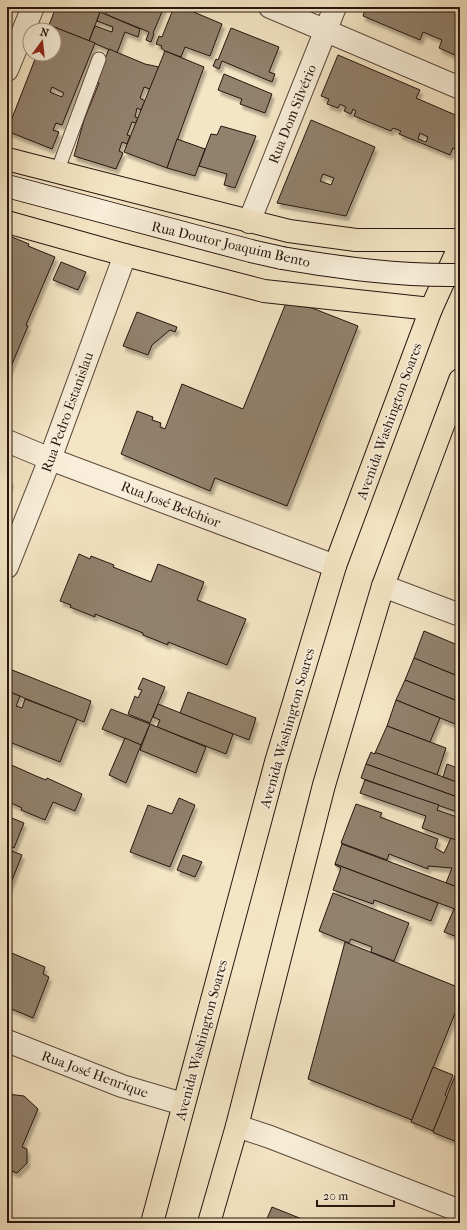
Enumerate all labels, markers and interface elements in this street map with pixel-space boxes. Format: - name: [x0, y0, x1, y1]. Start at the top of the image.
- north arrow: [22, 22, 62, 62]
- text: N: [39, 25, 51, 40]
- street label: Rua Dom Silvério: [265, 62, 320, 166]
- street label: Rua Doutor Joaquim Bento: [150, 218, 312, 271]
- street label: Avenida Washington Soares: [353, 340, 426, 503]
- street label: Rua Pedro Estanislau: [38, 350, 97, 475]
- street label: Rua José Belchior: [119, 478, 223, 531]
- street label: Avenida Washington Soares: [256, 646, 318, 811]
- street label: Avenida Washington Soares: [172, 958, 231, 1123]
- street label: Rua José Henrique: [39, 1047, 151, 1102]
- scale bar: [317, 1182, 394, 1208]
- text: 20 m: [323, 1189, 348, 1203]

